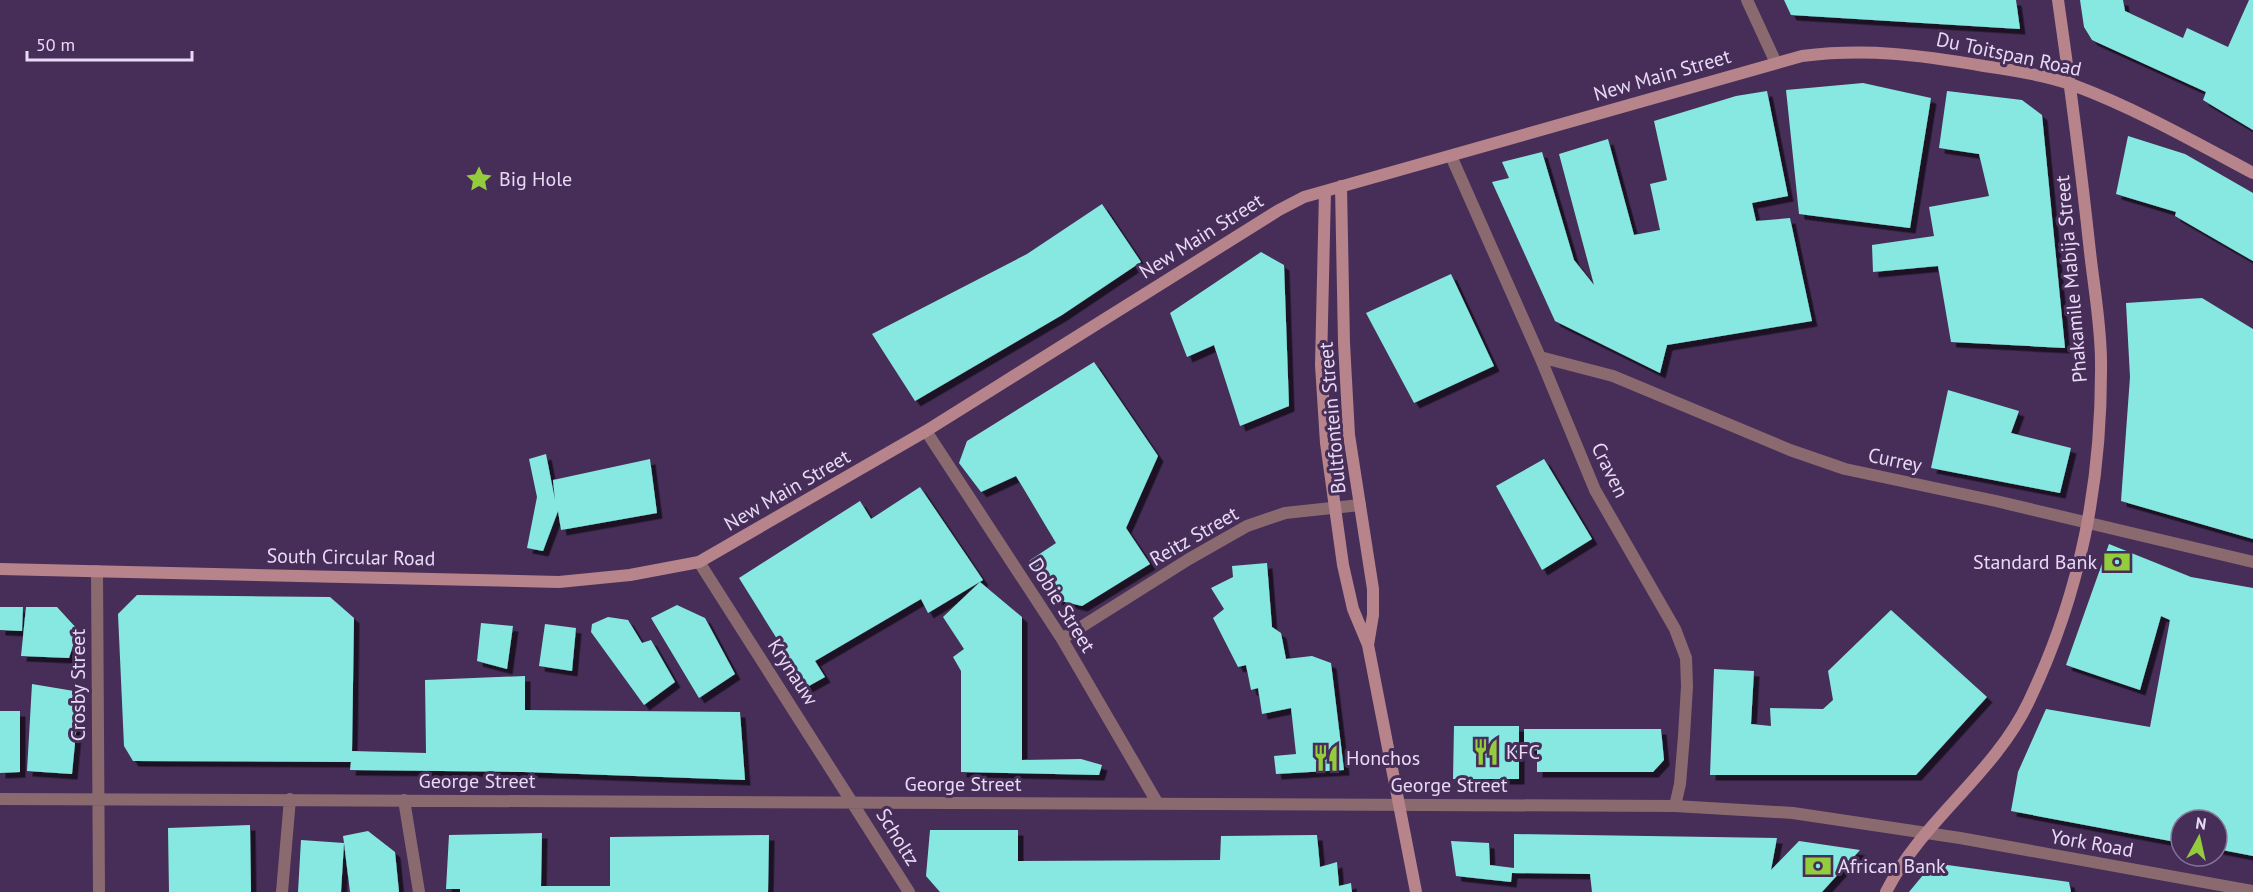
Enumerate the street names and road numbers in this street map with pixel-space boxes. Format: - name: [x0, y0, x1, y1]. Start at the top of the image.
- street label: Du Toitspan Road: [1934, 26, 2084, 82]
- street label: New Main Street: [1590, 43, 1734, 107]
- street label: Phakamile Mabija Street: [2049, 174, 2093, 384]
- street label: New Main Street: [1134, 187, 1268, 284]
- street label: Bultfontein Street: [1312, 341, 1352, 495]
- street label: Craven: [1586, 438, 1634, 502]
- street label: Currey: [1866, 442, 1925, 479]
- street label: New Main Street: [719, 443, 855, 537]
- street label: Reitz Street: [1145, 500, 1243, 572]
- street label: South Circular Road: [266, 543, 436, 571]
- street label: Dobie Street: [1023, 553, 1101, 657]
- street label: Crosby Street: [65, 628, 91, 741]
- street label: Krynauw: [762, 634, 824, 710]
- street label: George Street: [418, 768, 536, 794]
- street label: George Street: [904, 771, 1022, 797]
- street label: George Street: [1390, 772, 1508, 798]
- street label: Scholtz: [870, 803, 926, 871]
- street label: York Road: [2049, 823, 2135, 863]

